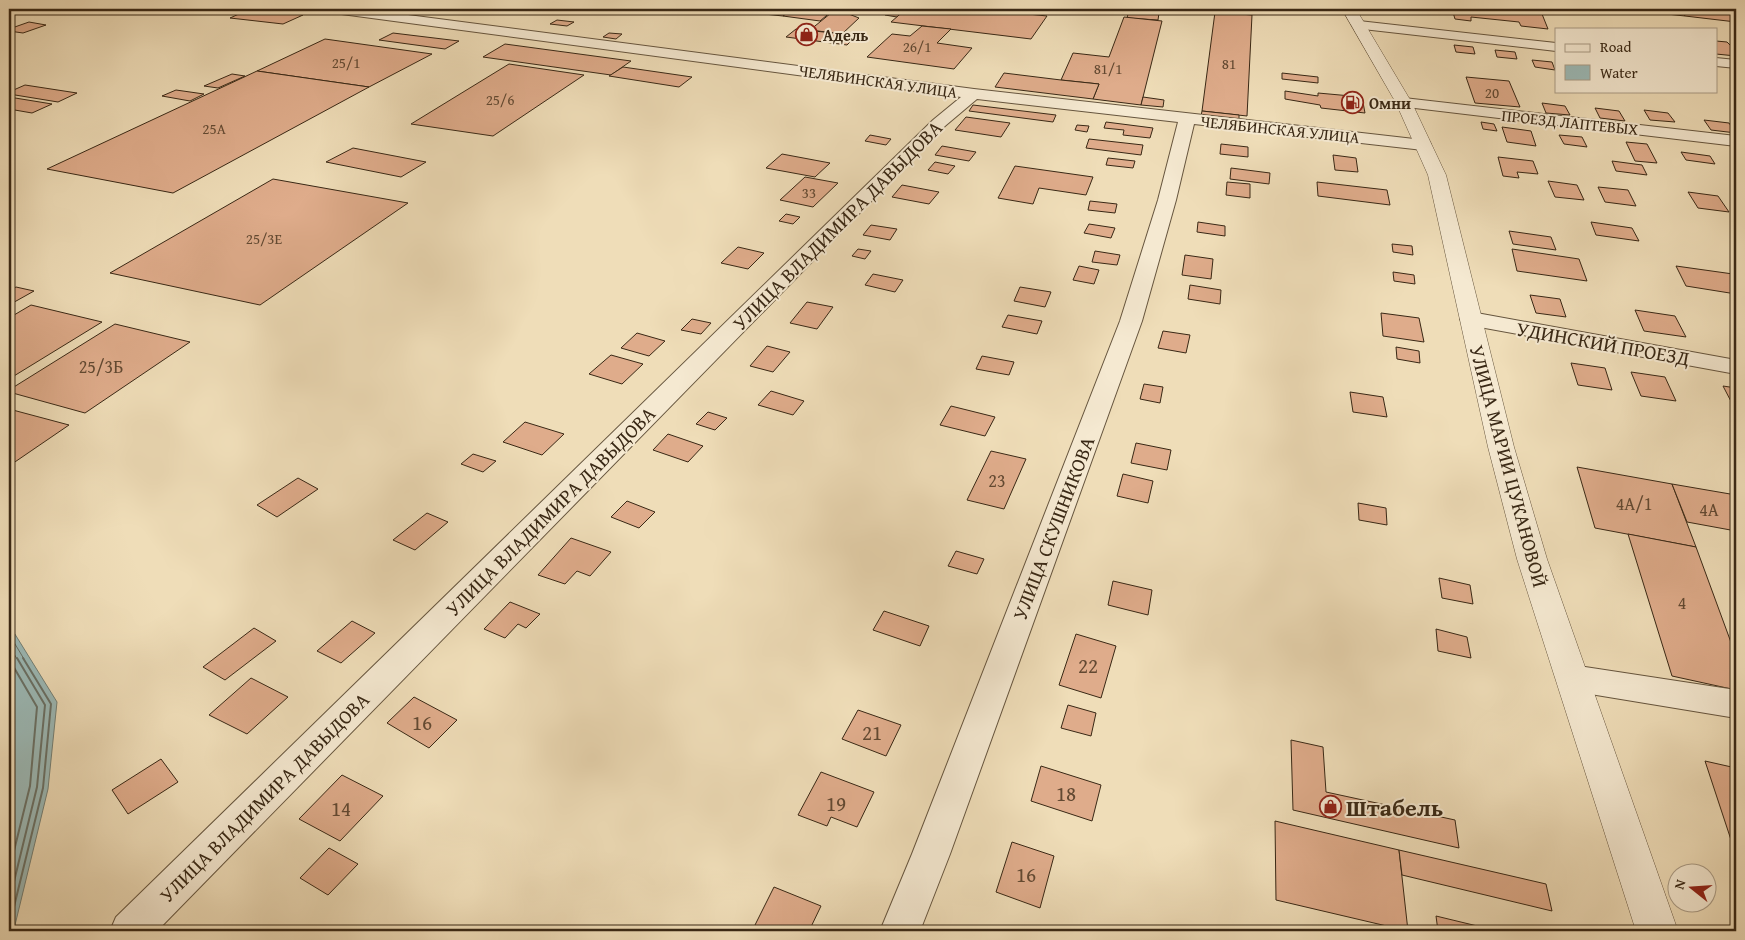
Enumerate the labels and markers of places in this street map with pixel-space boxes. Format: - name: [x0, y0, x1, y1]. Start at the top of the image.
- shop icon: Адель: [795, 23, 819, 47]
- place label: Адель: [823, 23, 868, 47]
- fuel station icon: Омни: [1341, 91, 1365, 115]
- place label: Омни: [1369, 91, 1411, 115]
- place label: Штабель: [1346, 790, 1443, 825]
- shop icon: Штабель: [1318, 795, 1342, 819]

